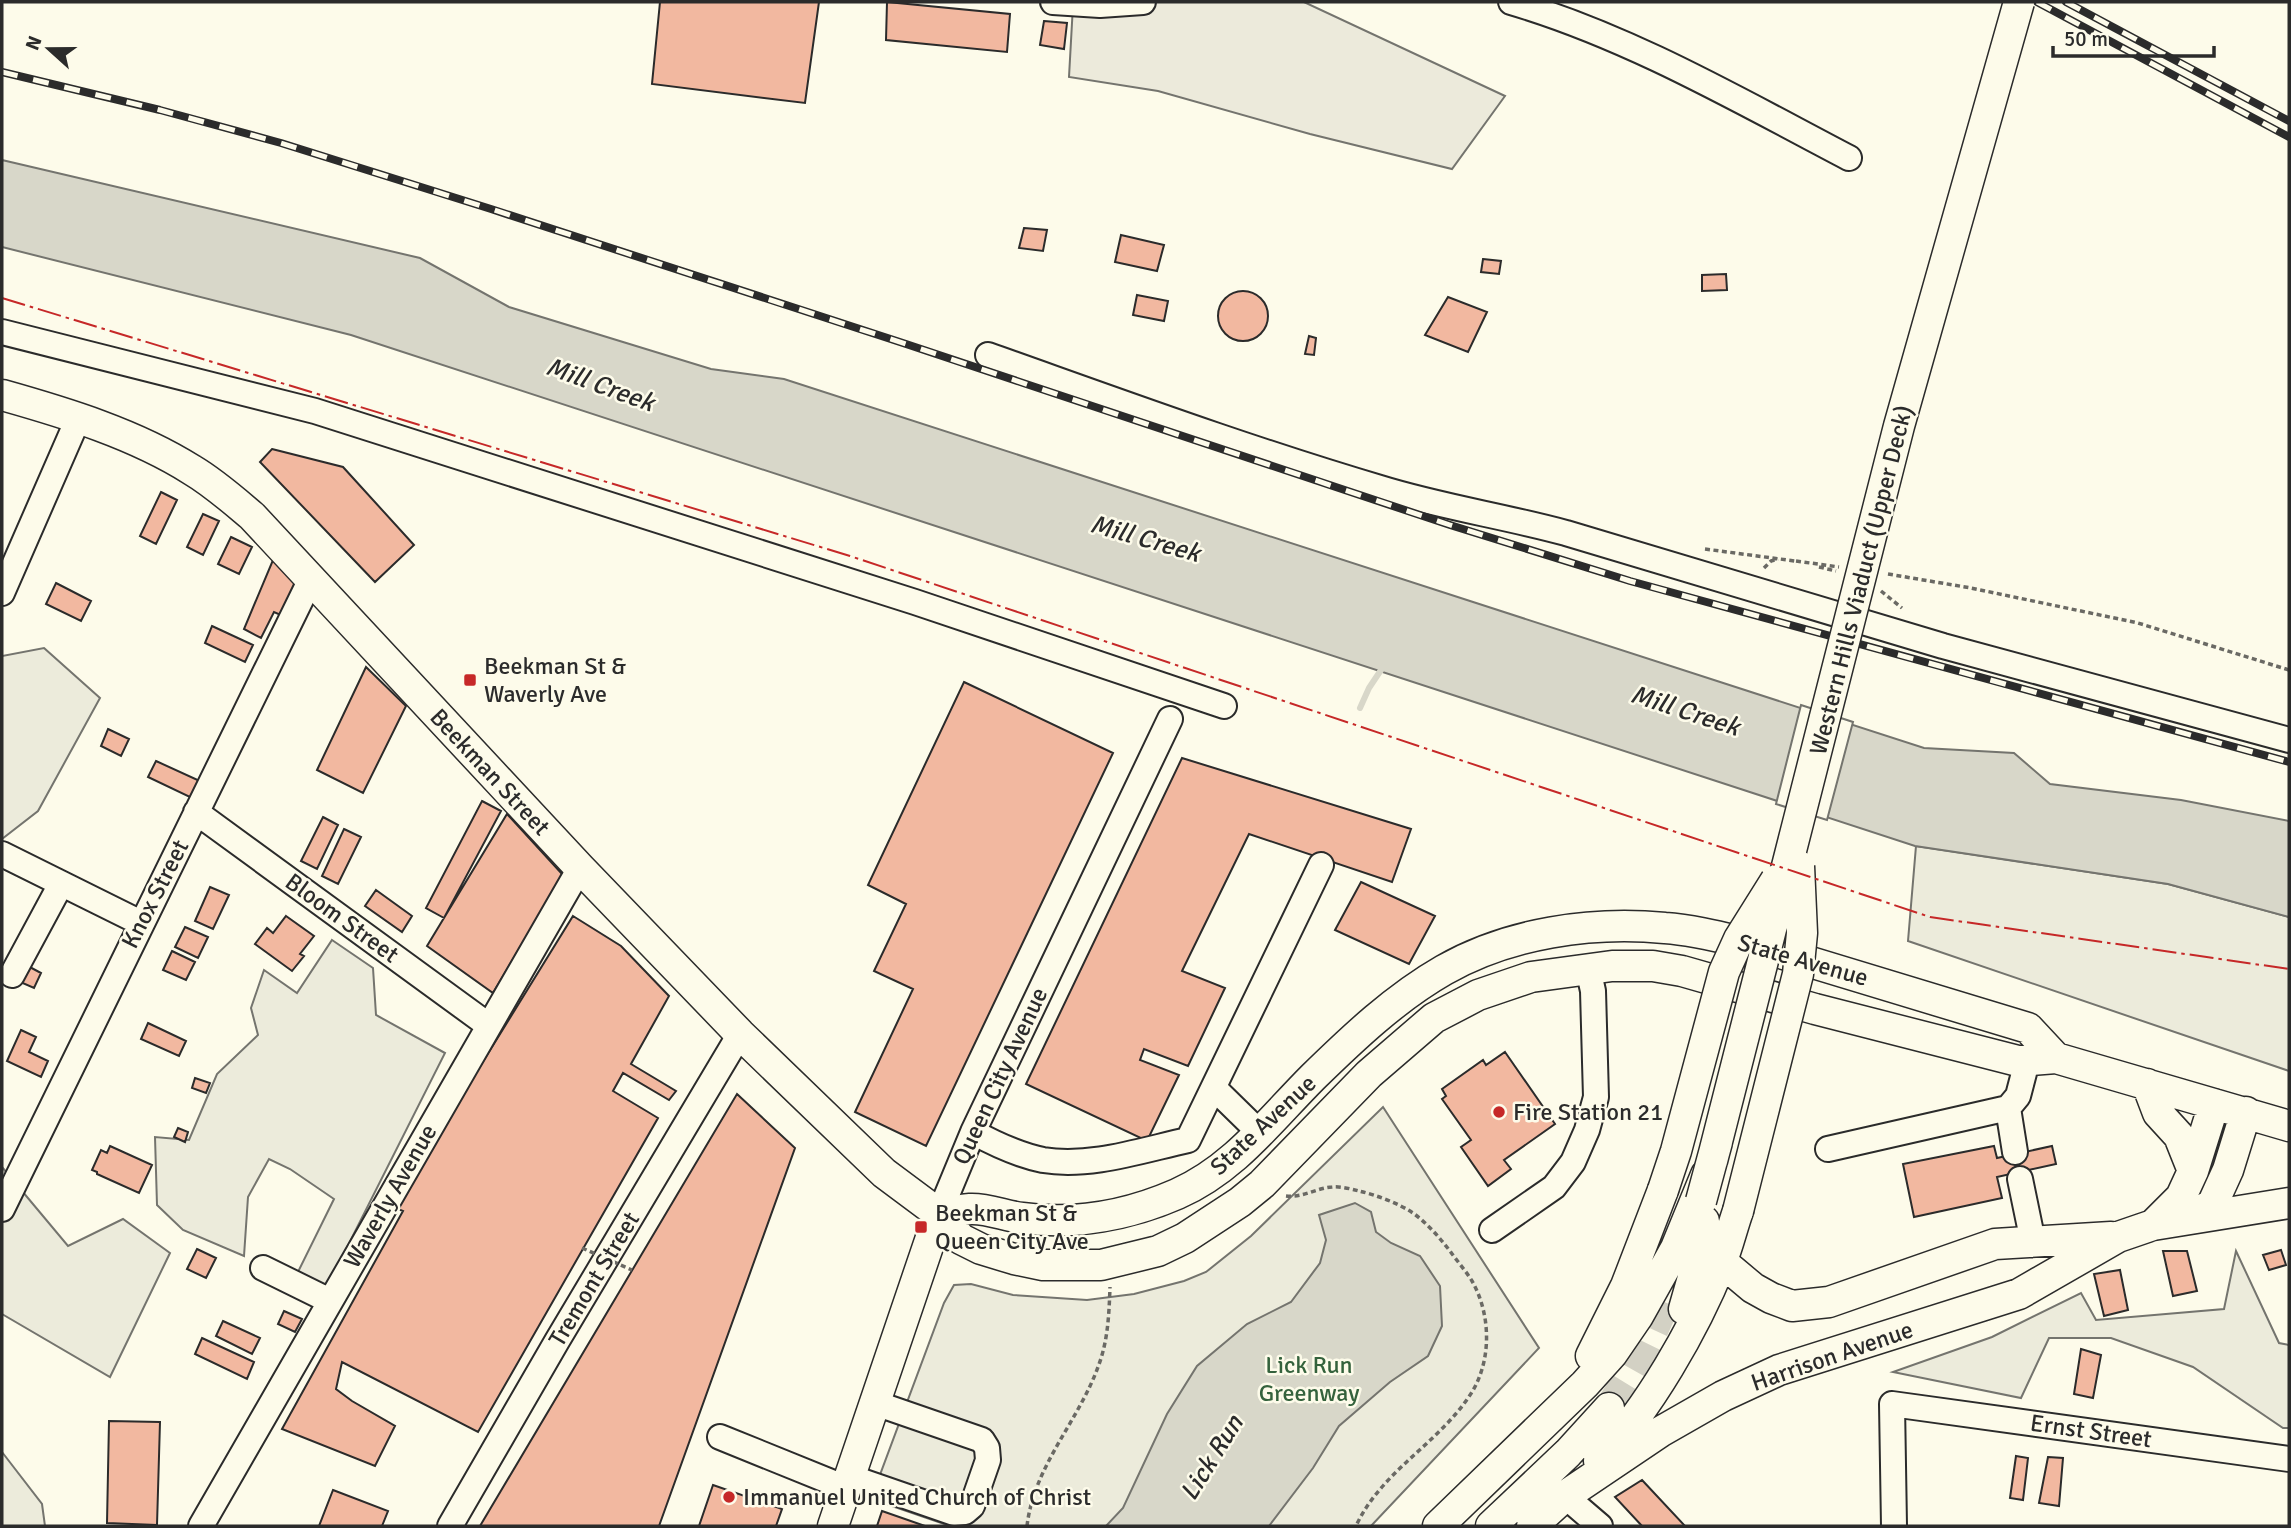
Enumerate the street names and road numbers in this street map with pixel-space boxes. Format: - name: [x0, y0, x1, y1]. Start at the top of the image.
- street label: Western Hills Viaduct (Upper Deck): [1803, 402, 1919, 758]
- street label: Beekman Street: [424, 702, 556, 842]
- street label: Knox Street: [115, 834, 195, 954]
- street label: Bloom Street: [279, 867, 405, 969]
- street label: State Avenue: [1734, 927, 1872, 993]
- street label: Queen City Avenue: [946, 983, 1054, 1169]
- street label: State Avenue: [1204, 1068, 1322, 1182]
- street label: Waverly Avenue: [337, 1119, 443, 1273]
- street label: Tremont Street: [542, 1206, 646, 1352]
- street label: Harrison Avenue: [1747, 1314, 1917, 1398]
- street label: Ernst Street: [2028, 1408, 2154, 1454]

